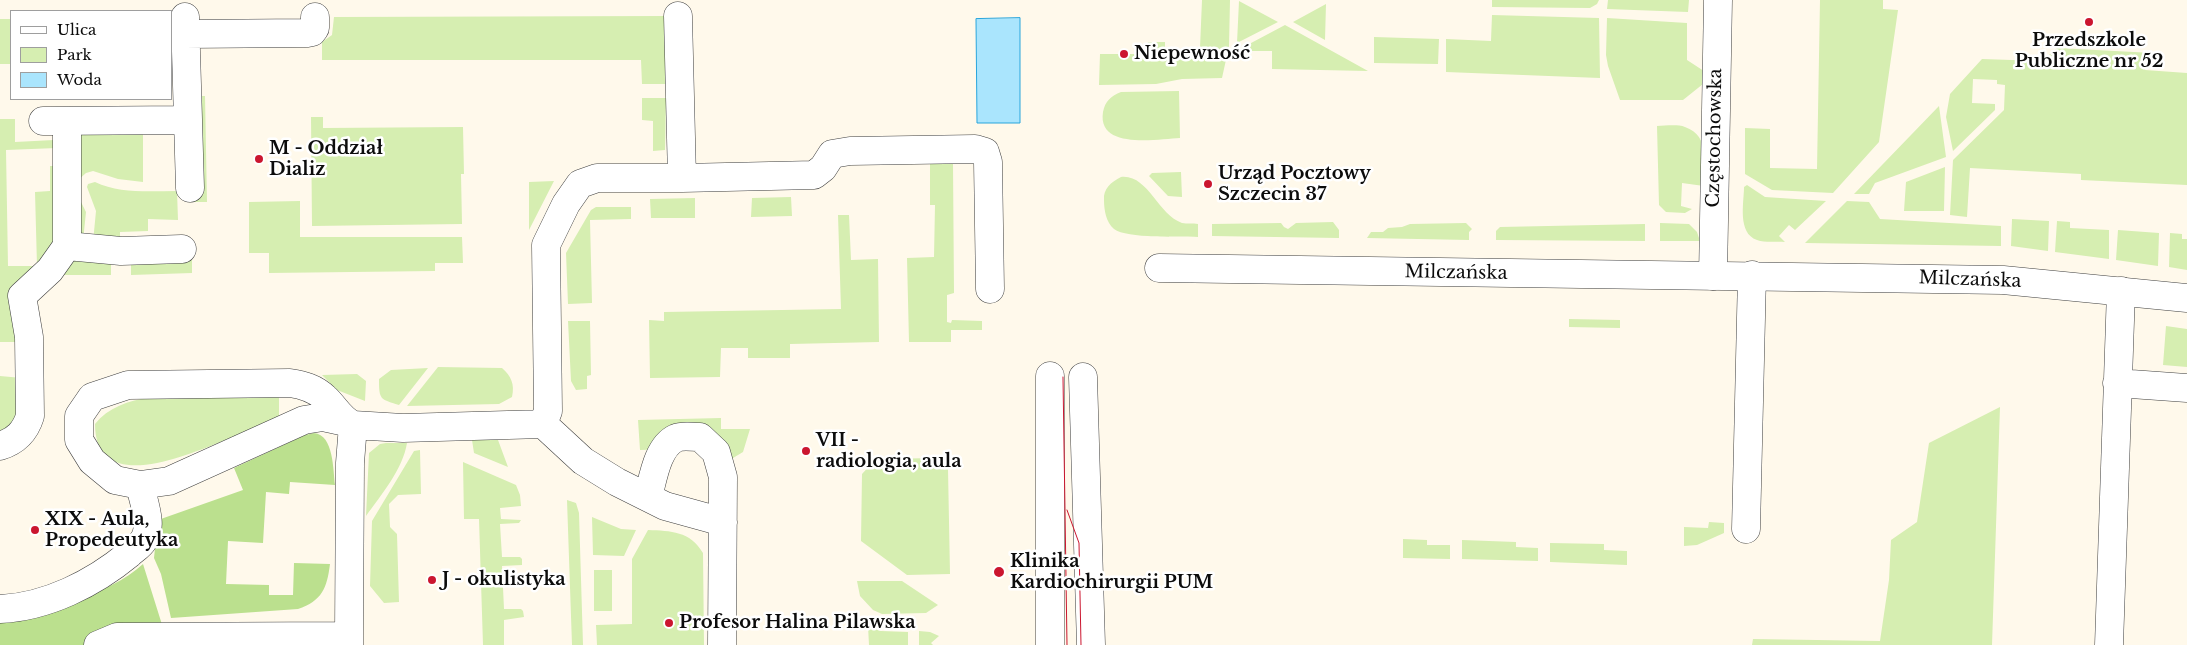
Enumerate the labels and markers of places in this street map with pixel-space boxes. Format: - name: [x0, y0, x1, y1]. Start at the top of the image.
- marker: Przedszkole Publiczne nr 52: [2083, 16, 2095, 28]
- place label: Przedszkole Publiczne nr 52: [2015, 30, 2163, 72]
- place label: Niepewność: [1134, 43, 1250, 65]
- marker: Niepewność: [1118, 48, 1130, 60]
- place label: M - Oddział Dializ: [269, 138, 383, 180]
- marker: M - Oddział Dializ: [253, 153, 265, 165]
- place label: Urząd Pocztowy Szczecin 37: [1218, 163, 1371, 205]
- marker: Urząd Pocztowy Szczecin 37: [1202, 178, 1214, 190]
- place label: VII - radiologia, aula: [816, 430, 962, 472]
- marker: VII - radiologia, aula: [800, 445, 812, 457]
- place label: XIX - Aula, Propedeutyka: [45, 509, 178, 552]
- marker: XIX - Aula, Propedeutyka: [29, 524, 41, 536]
- place label: Klinika Kardiochirurgii PUM: [1010, 551, 1213, 594]
- marker: Klinika Kardiochirurgii PUM: [992, 565, 1006, 579]
- place label: J - okulistyka: [442, 569, 566, 591]
- marker: J - okulistyka: [426, 574, 438, 586]
- place label: Profesor Halina Pilawska: [679, 612, 916, 634]
- marker: Profesor Halina Pilawska: [663, 617, 675, 629]

